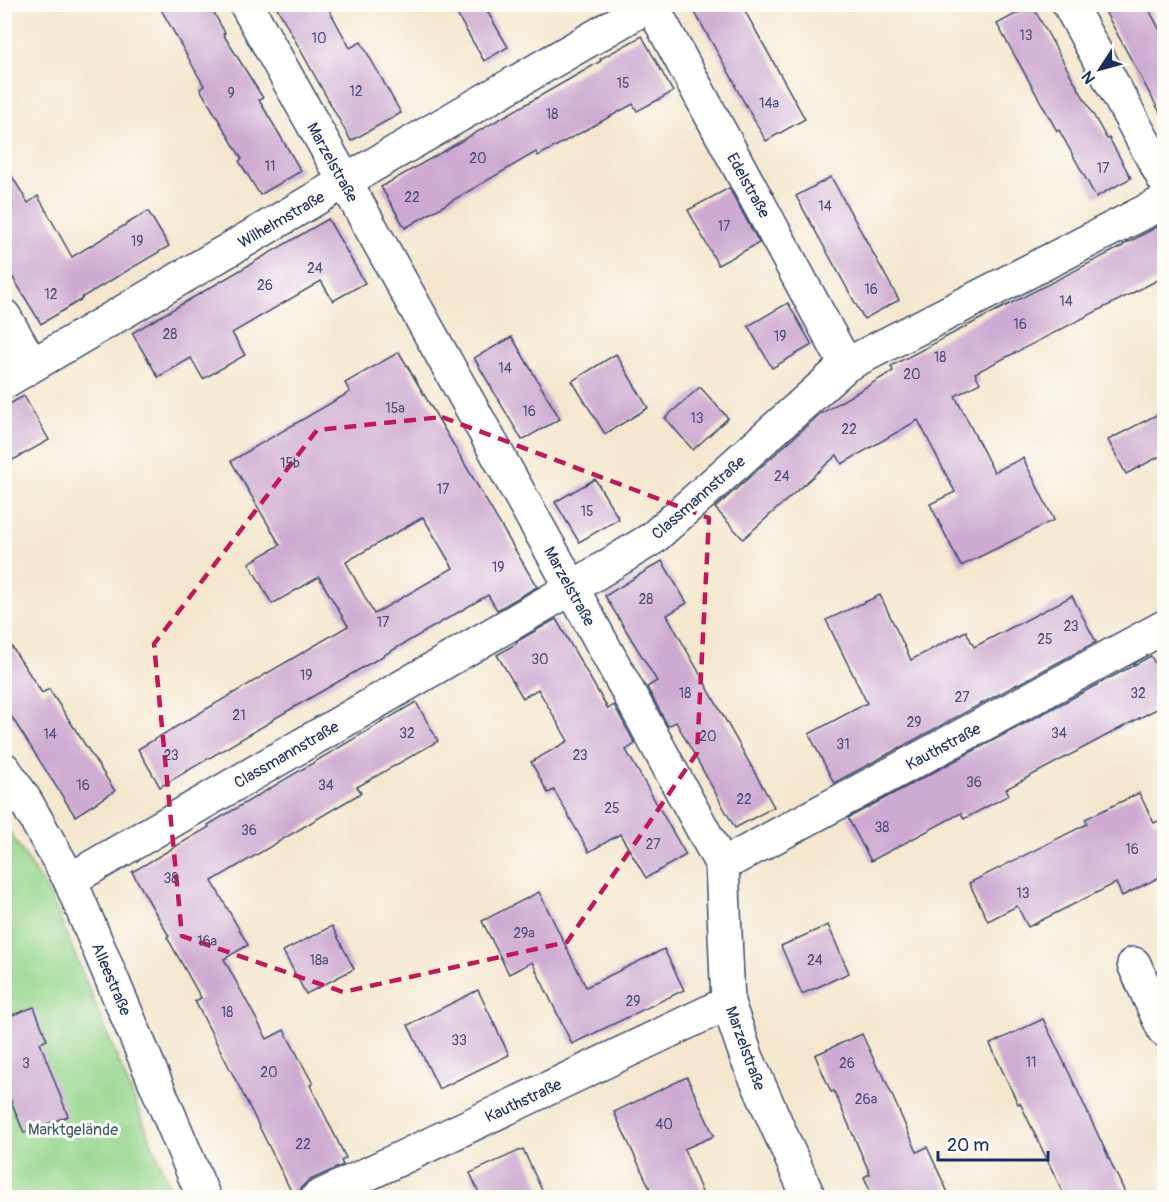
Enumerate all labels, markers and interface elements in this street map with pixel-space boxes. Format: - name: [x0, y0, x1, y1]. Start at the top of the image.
- house number: 13: [1019, 27, 1033, 44]
- house number: 10: [311, 30, 327, 47]
- north arrow: [1070, 39, 1130, 99]
- text: N: [1077, 67, 1100, 87]
- house number: 15: [616, 75, 630, 92]
- house number: 12: [349, 83, 363, 100]
- house number: 9: [227, 85, 235, 102]
- house number: 14a: [759, 95, 779, 112]
- house number: 18: [546, 106, 558, 123]
- street label: Marzelstraße: [302, 119, 362, 206]
- street label: Edelstraße: [722, 149, 774, 222]
- house number: 20: [469, 150, 487, 167]
- house number: 11: [265, 158, 275, 175]
- house number: 17: [1097, 160, 1110, 177]
- street label: Wilhelmstraße: [235, 187, 329, 253]
- house number: 22: [404, 189, 420, 206]
- house number: 14: [818, 198, 832, 215]
- house number: 17: [718, 218, 731, 235]
- house number: 19: [131, 233, 143, 250]
- house number: 24: [307, 260, 323, 277]
- house number: 26: [257, 277, 273, 294]
- house number: 16: [864, 281, 878, 298]
- house number: 12: [44, 286, 58, 303]
- house number: 14: [1059, 293, 1073, 310]
- house number: 16: [1013, 316, 1027, 333]
- house number: 28: [163, 326, 177, 343]
- house number: 19: [774, 328, 786, 345]
- house number: 18: [934, 349, 946, 366]
- house number: 14: [498, 360, 512, 377]
- house number: 20: [903, 366, 921, 383]
- house number: 15a: [385, 400, 405, 417]
- house number: 16: [522, 403, 536, 420]
- house number: 13: [690, 410, 704, 427]
- house number: 22: [841, 421, 857, 438]
- street label: Classmannstraße: [648, 452, 750, 544]
- house number: 15b: [280, 455, 300, 472]
- house number: 24: [774, 468, 790, 485]
- house number: 17: [437, 481, 450, 498]
- house number: 15: [580, 503, 594, 520]
- street label: Marzelstraße: [539, 543, 599, 630]
- house number: 19: [492, 559, 504, 576]
- house number: 28: [639, 591, 653, 608]
- house number: 17: [377, 614, 390, 631]
- house number: 23: [1063, 618, 1079, 635]
- house number: 25: [1037, 631, 1053, 648]
- house number: 30: [531, 651, 549, 668]
- house number: 19: [300, 667, 312, 684]
- house number: 18: [679, 685, 691, 702]
- house number: 32: [1130, 685, 1146, 702]
- house number: 27: [954, 689, 970, 706]
- house number: 21: [232, 707, 246, 724]
- house number: 29: [906, 714, 922, 731]
- street label: Classmannstraße: [231, 717, 343, 793]
- street label: Kauthstraße: [903, 719, 985, 775]
- house number: 32: [399, 725, 415, 742]
- house number: 34: [1051, 725, 1067, 742]
- house number: 14: [43, 726, 57, 743]
- house number: 20: [699, 728, 717, 745]
- house number: 31: [836, 736, 850, 753]
- house number: 23: [163, 747, 179, 764]
- house number: 23: [572, 747, 588, 764]
- house number: 36: [966, 774, 982, 791]
- house number: 16: [76, 777, 90, 794]
- house number: 34: [318, 777, 334, 794]
- house number: 22: [736, 791, 752, 808]
- house number: 25: [604, 800, 620, 817]
- house number: 38: [875, 819, 889, 836]
- house number: 36: [241, 822, 257, 839]
- house number: 27: [645, 836, 661, 853]
- house number: 16: [1125, 841, 1139, 858]
- house number: 38: [164, 870, 178, 887]
- house number: 13: [1016, 885, 1030, 902]
- house number: 29a: [513, 925, 535, 942]
- house number: 16a: [197, 933, 217, 950]
- street label: Alleestraße: [87, 940, 135, 1019]
- house number: 18a: [309, 952, 329, 969]
- house number: 24: [807, 952, 823, 969]
- house number: 29: [625, 993, 641, 1010]
- house number: 18: [221, 1004, 233, 1021]
- street label: Marzelstraße: [721, 1004, 770, 1093]
- house number: 33: [451, 1032, 467, 1049]
- house number: 11: [1026, 1054, 1036, 1071]
- house number: 3: [22, 1055, 30, 1072]
- house number: 26: [839, 1055, 855, 1072]
- house number: 20: [260, 1064, 278, 1081]
- street label: Kauthstraße: [482, 1074, 565, 1127]
- house number: 26a: [855, 1091, 877, 1108]
- house number: 40: [655, 1116, 673, 1133]
- park label: Marktgelände: [28, 1120, 118, 1140]
- scale bar: [938, 1124, 1048, 1162]
- text: 20 m: [947, 1134, 989, 1157]
- house number: 22: [295, 1136, 311, 1153]

